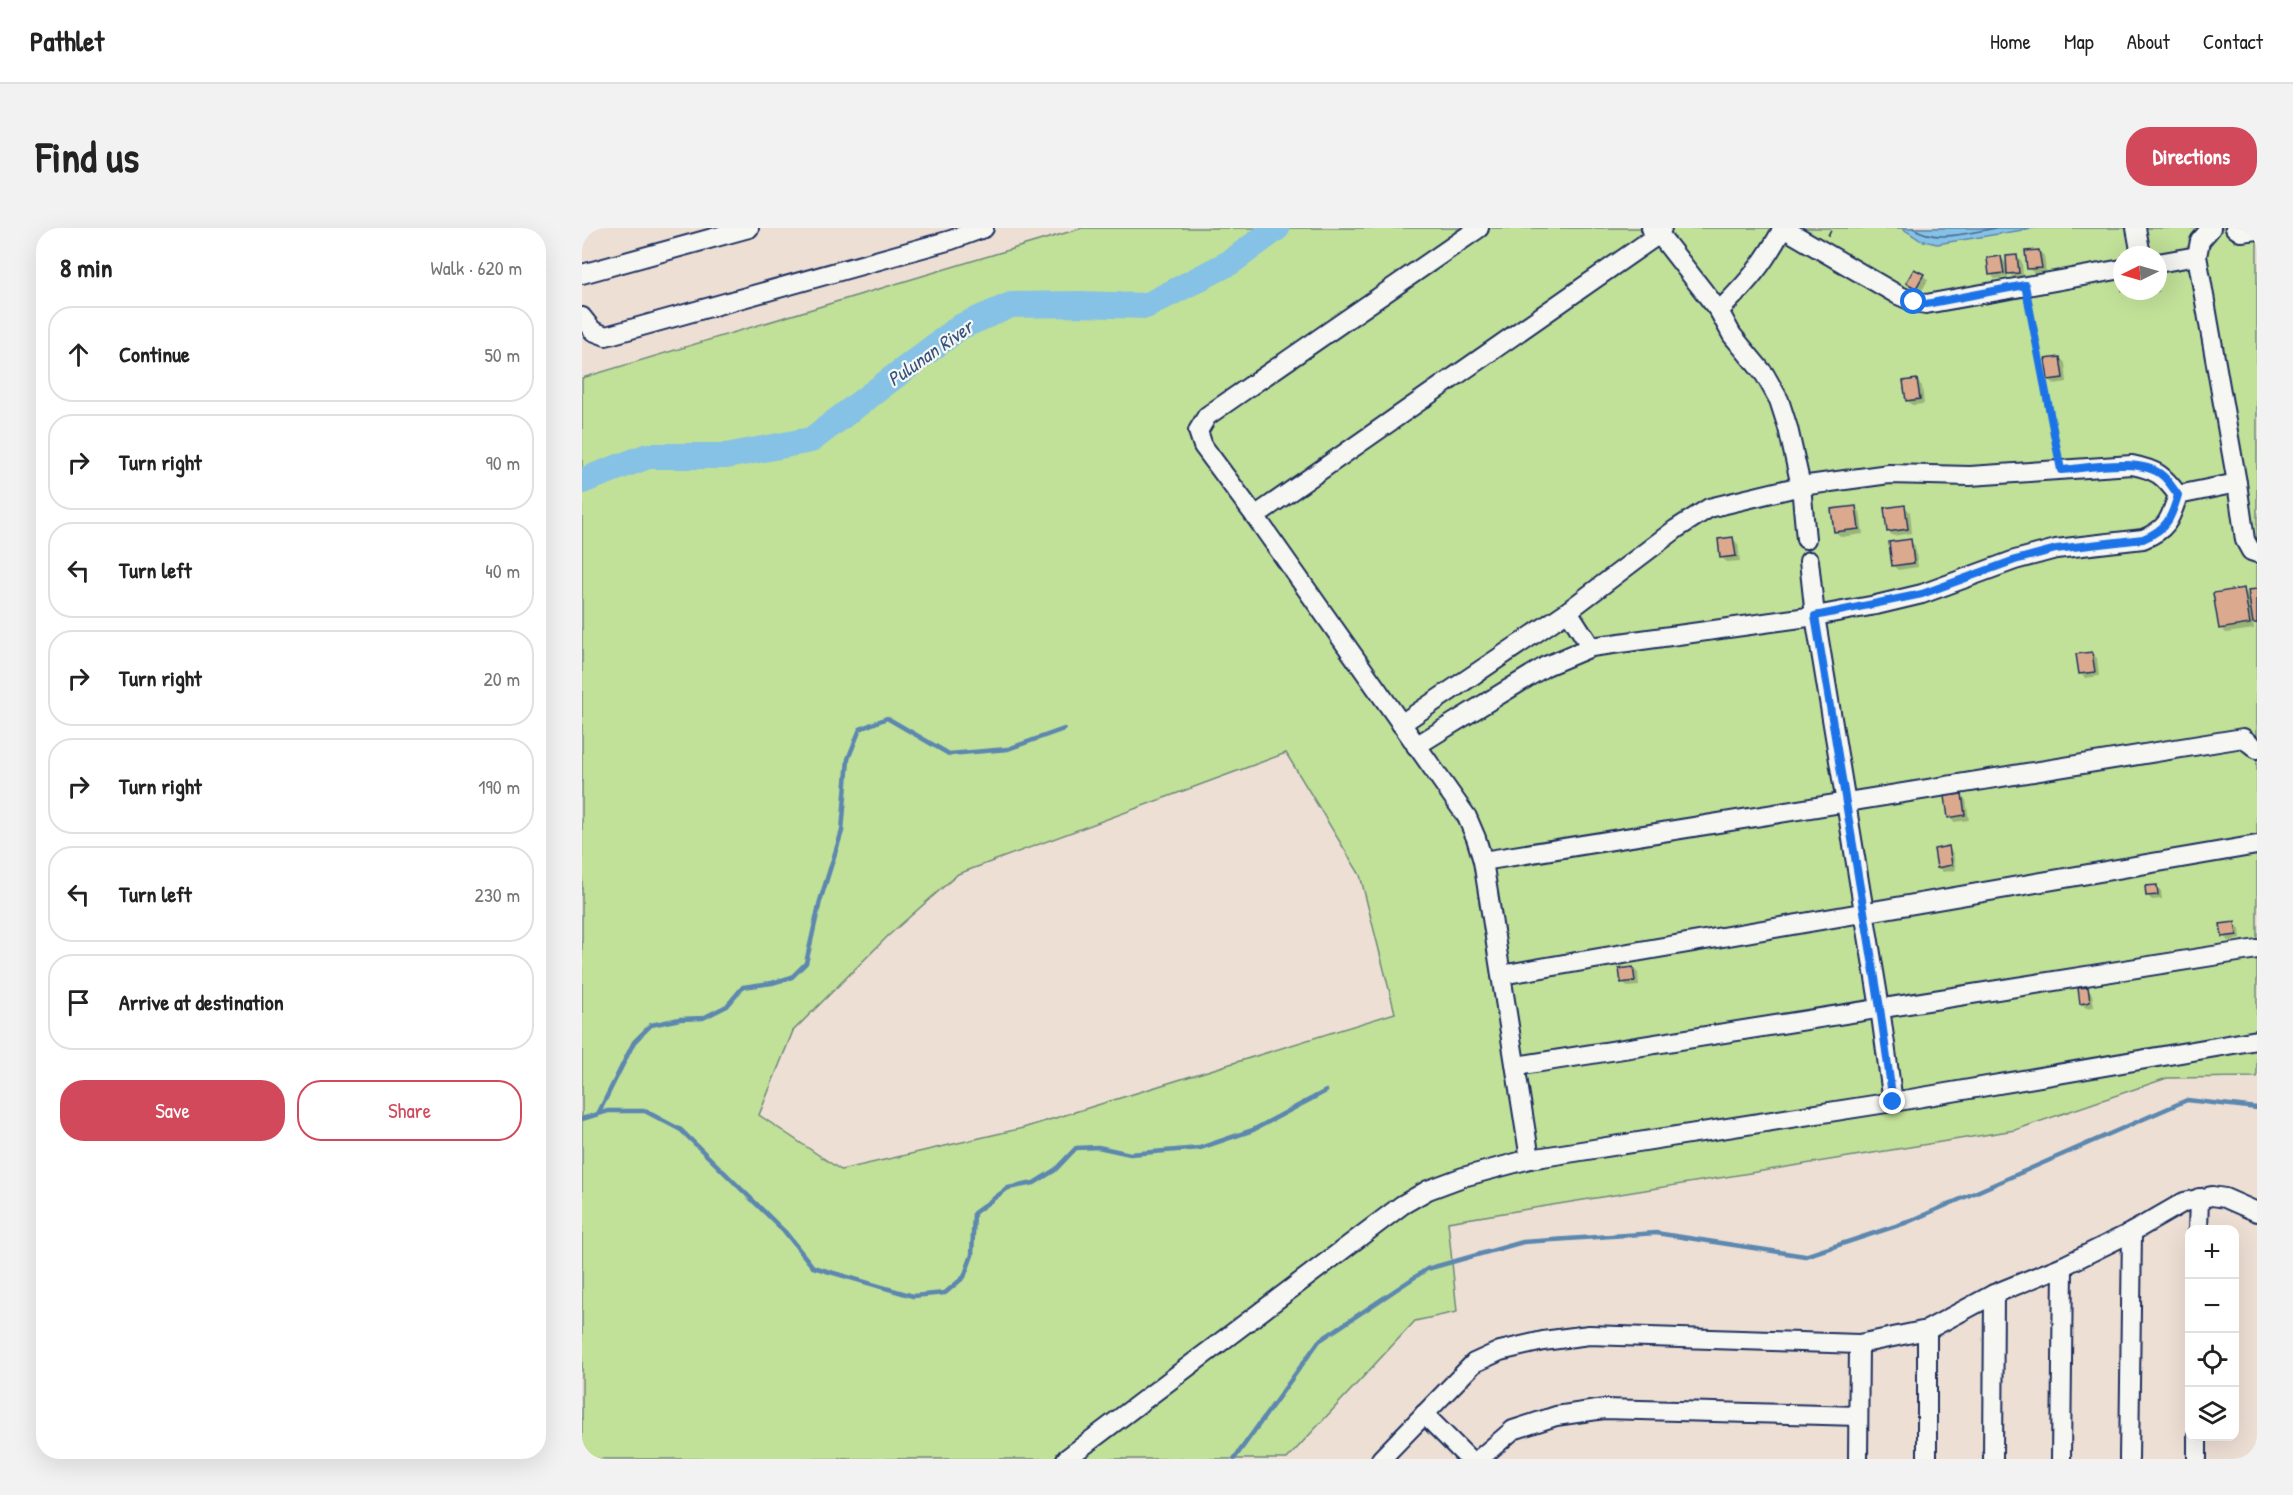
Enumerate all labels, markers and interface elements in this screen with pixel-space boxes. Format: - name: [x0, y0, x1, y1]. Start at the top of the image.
- text: Pathlet: [30, 22, 104, 60]
- text: Home: [1990, 27, 2031, 56]
- text: Map: [2064, 27, 2094, 56]
- text: About: [2127, 27, 2170, 56]
- text: Contact: [2203, 27, 2263, 56]
- button: Directions: [2126, 127, 2257, 186]
- text: Find us: [36, 128, 139, 185]
- north arrow: [2113, 246, 2167, 300]
- text: 8 min: [60, 250, 113, 285]
- text: Walk · 620 m: [431, 254, 522, 281]
- route start: [1900, 288, 1926, 314]
- water label: Pulunan River: [882, 312, 980, 392]
- icon: ahead: [62, 338, 95, 371]
- text: Continue: [119, 339, 190, 369]
- text: 50 m: [484, 341, 520, 368]
- icon: right: [62, 446, 95, 479]
- text: Turn right: [119, 447, 202, 477]
- text: 90 m: [486, 449, 520, 476]
- icon: left: [62, 554, 95, 587]
- text: Turn left: [119, 555, 192, 585]
- text: 40 m: [485, 557, 520, 584]
- icon: right: [62, 662, 95, 695]
- text: Turn right: [119, 663, 202, 693]
- text: 20 m: [483, 665, 520, 692]
- icon: right: [62, 770, 95, 803]
- text: Turn right: [119, 771, 202, 801]
- text: 190 m: [478, 773, 520, 800]
- icon: left: [62, 878, 95, 911]
- text: Turn left: [119, 879, 192, 909]
- text: 230 m: [475, 881, 520, 908]
- icon: arrive: [62, 986, 95, 1019]
- text: Arrive at destination: [119, 987, 284, 1017]
- button: Save: [60, 1080, 285, 1141]
- button: Share: [297, 1080, 522, 1141]
- route end: [1879, 1088, 1905, 1114]
- map controls: [2185, 1225, 2239, 1441]
- button: +: [2185, 1225, 2239, 1279]
- button: −: [2185, 1279, 2239, 1333]
- button: locate: [2185, 1333, 2239, 1387]
- button: layers: [2185, 1387, 2239, 1441]

